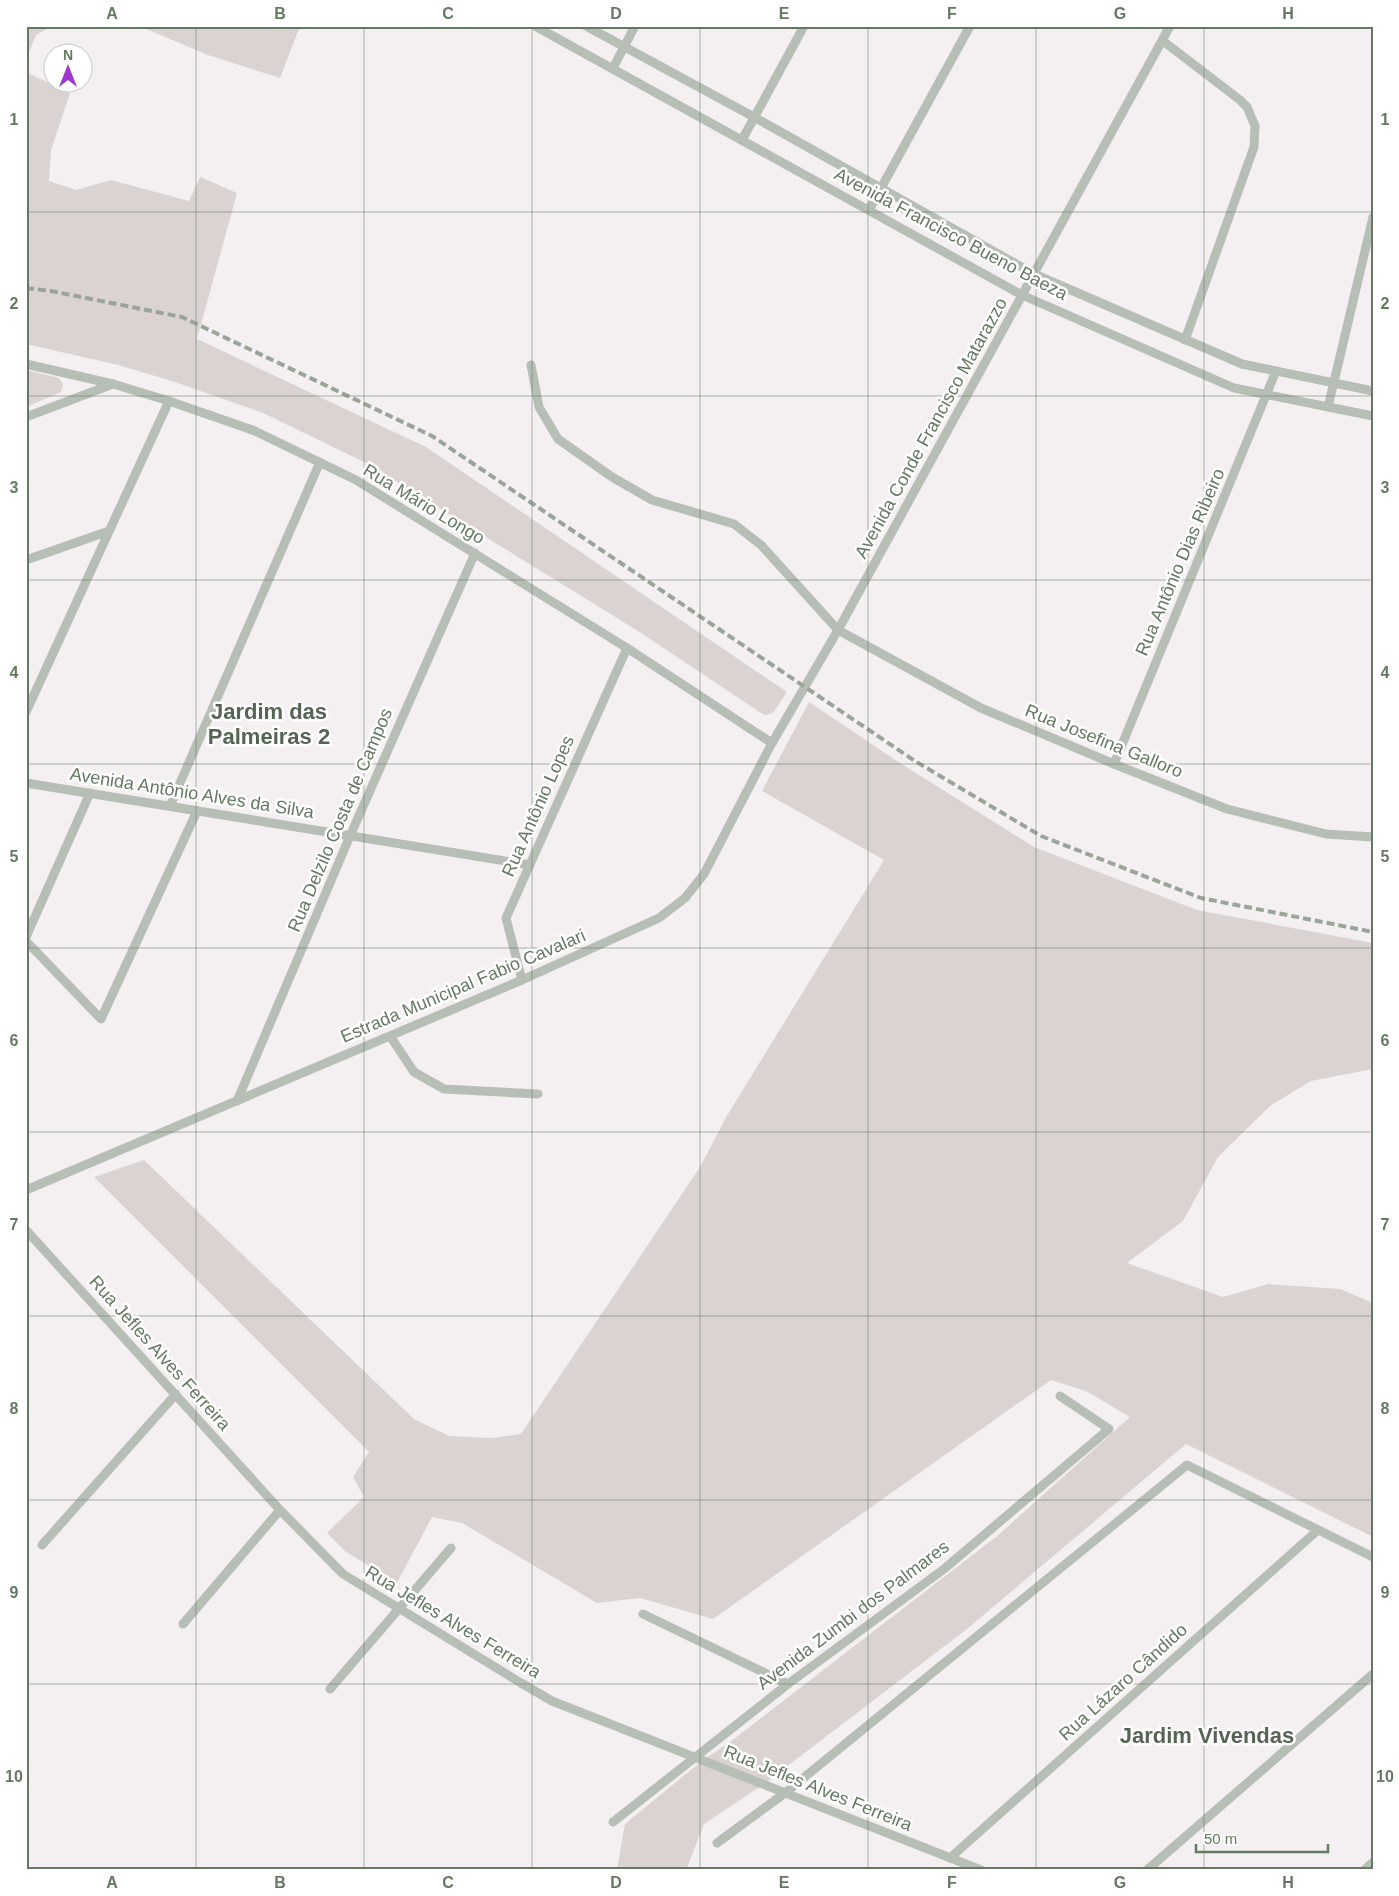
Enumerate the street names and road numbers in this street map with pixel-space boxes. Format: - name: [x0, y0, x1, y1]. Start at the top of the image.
- street label: Avenida Francisco Bueno Baeza: [831, 164, 1072, 305]
- street label: Avenida Conde Francisco Matarazzo: [851, 294, 1011, 562]
- street label: Rua Mário Longo: [360, 460, 488, 548]
- street label: Rua Antônio Dias Ribeiro: [1132, 466, 1228, 658]
- street label: Rua Josefina Galloro: [1022, 700, 1186, 782]
- street label: Rua Delzilo Costa de Campos: [284, 705, 396, 935]
- street label: Rua Antônio Lopes: [498, 732, 578, 880]
- street label: Avenida Antônio Alves da Silva: [69, 764, 316, 822]
- street label: Estrada Municipal Fabio Cavalari: [338, 925, 588, 1047]
- street label: Rua Jefles Alves Ferreira: [85, 1272, 235, 1435]
- street label: Avenida Zumbi dos Palmares: [753, 1536, 953, 1694]
- street label: Rua Jefles Alves Ferreira: [362, 1562, 545, 1683]
- street label: Rua Lázaro Cândido: [1055, 1619, 1191, 1745]
- street label: Rua Jefles Alves Ferreira: [721, 1741, 916, 1835]

